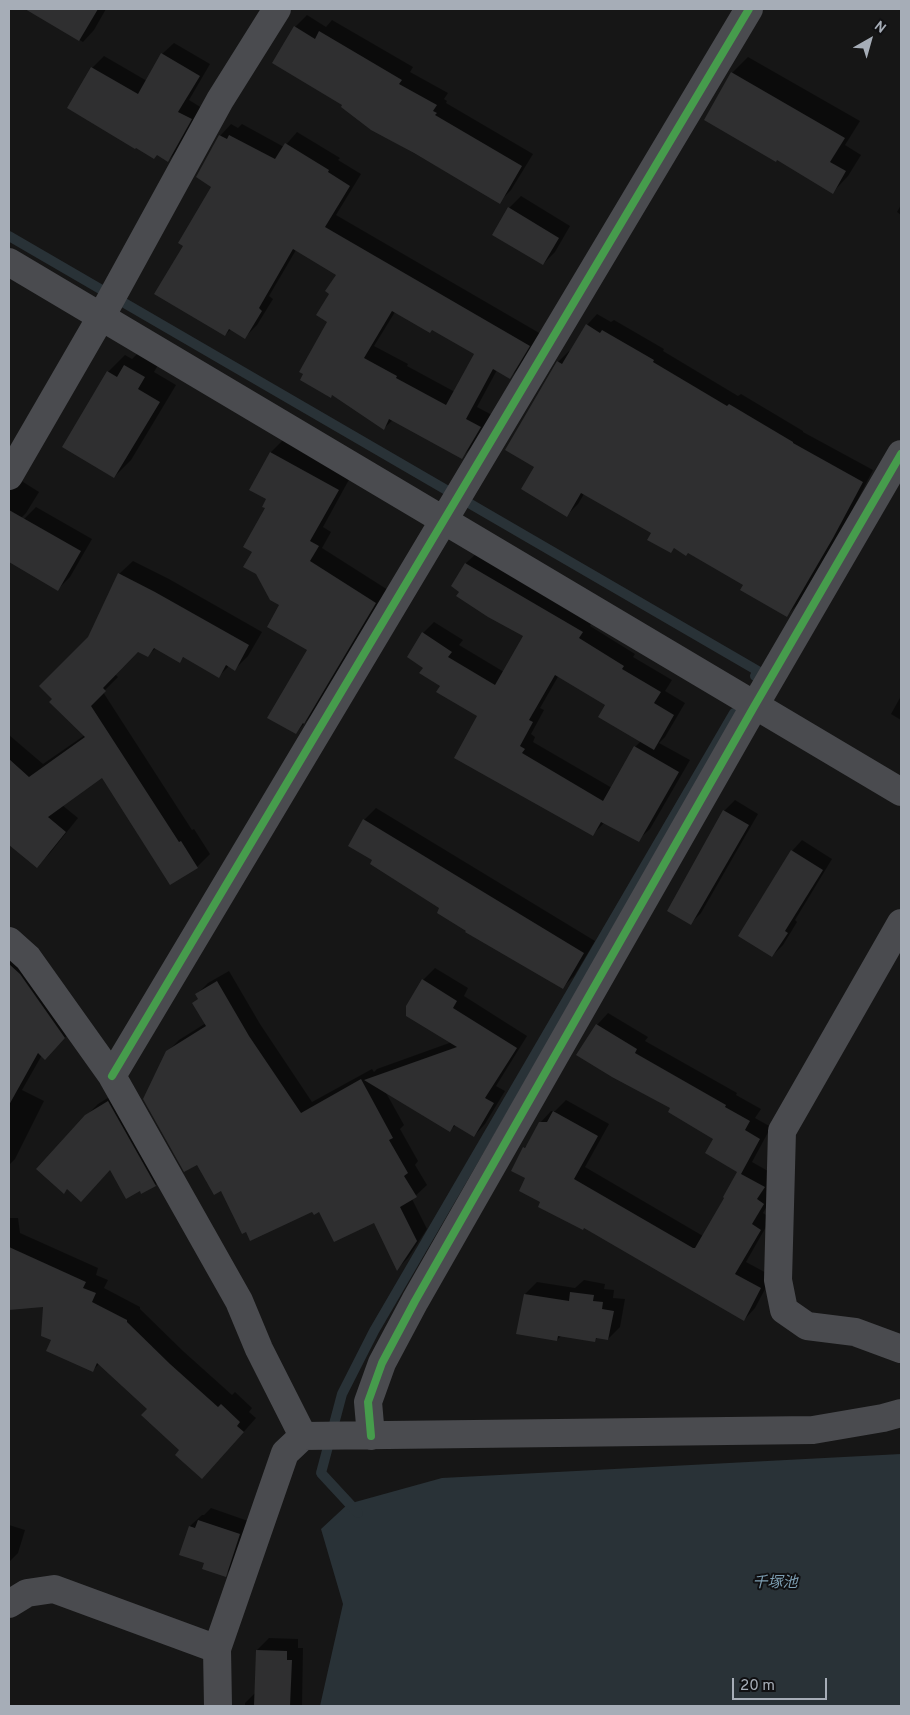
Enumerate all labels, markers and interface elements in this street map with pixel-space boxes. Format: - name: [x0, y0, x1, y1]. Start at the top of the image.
- north arrow: [845, 15, 895, 65]
- text: N: [870, 18, 889, 38]
- water label: 千塚池: [753, 1575, 797, 1593]
- scale bar: [735, 1668, 830, 1700]
- text: 20 m: [740, 1677, 775, 1696]

